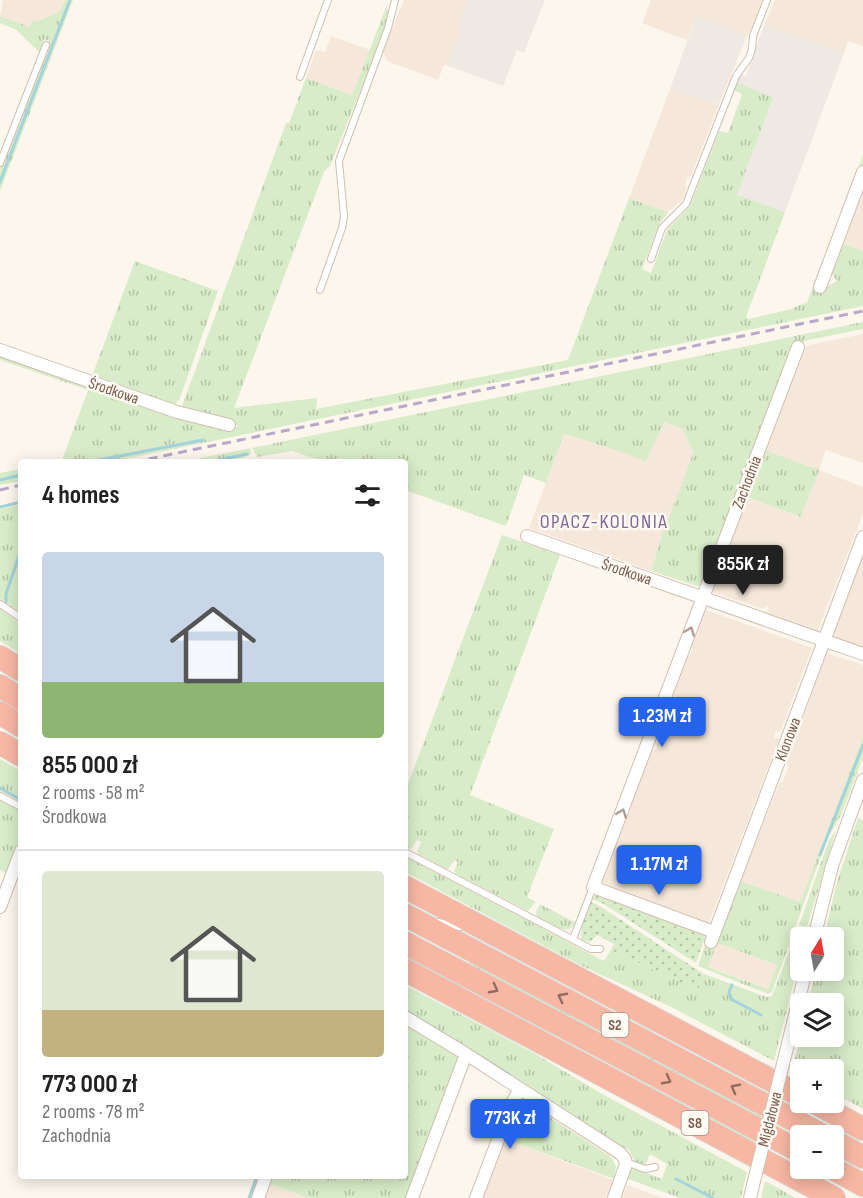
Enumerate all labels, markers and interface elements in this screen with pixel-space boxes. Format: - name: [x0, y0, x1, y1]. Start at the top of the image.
- street label: Środkowa: [86, 374, 141, 409]
- street label: Zachodnia: [729, 453, 766, 512]
- icon: filters: [351, 479, 384, 512]
- text: 4 homes: [42, 480, 119, 511]
- district label: OPACZ-KOLONIA: [540, 510, 668, 534]
- pin: 855K zł: [688, 545, 798, 596]
- text: 855K zł: [717, 552, 769, 576]
- street label: Środkowa: [599, 555, 654, 590]
- icon: home: [159, 591, 267, 699]
- one-way arrow: [683, 626, 696, 636]
- pin: 1.23M zł: [600, 697, 724, 748]
- text: 1.23M zł: [633, 704, 691, 728]
- street label: Klonowa: [771, 715, 805, 764]
- text: 855 000 zł: [42, 750, 138, 781]
- text: 2 rooms · 58 m²: [42, 781, 145, 805]
- text: Środkowa: [42, 805, 107, 829]
- one-way arrow: [614, 808, 627, 819]
- pin: 1.17M zł: [597, 845, 721, 896]
- text: 1.17M zł: [630, 852, 688, 876]
- icon: home: [159, 910, 267, 1018]
- north arrow: [790, 927, 844, 981]
- map controls: [790, 927, 844, 1179]
- one-way arrow: [488, 982, 498, 993]
- one-way arrow: [558, 993, 569, 1004]
- button: layers: [790, 993, 844, 1047]
- road number: S2: [602, 1013, 628, 1037]
- button: +: [790, 1059, 844, 1113]
- text: 773 000 zł: [42, 1069, 137, 1100]
- one-way arrow: [660, 1073, 671, 1084]
- one-way arrow: [731, 1084, 741, 1095]
- street label: Migdałowa: [754, 1090, 786, 1149]
- pin: 773K zł: [455, 1099, 565, 1150]
- text: 2 rooms · 78 m²: [42, 1100, 145, 1124]
- text: 773K zł: [484, 1106, 536, 1130]
- road number: S8: [682, 1111, 708, 1135]
- text: Zachodnia: [42, 1124, 111, 1148]
- button: −: [790, 1125, 844, 1179]

